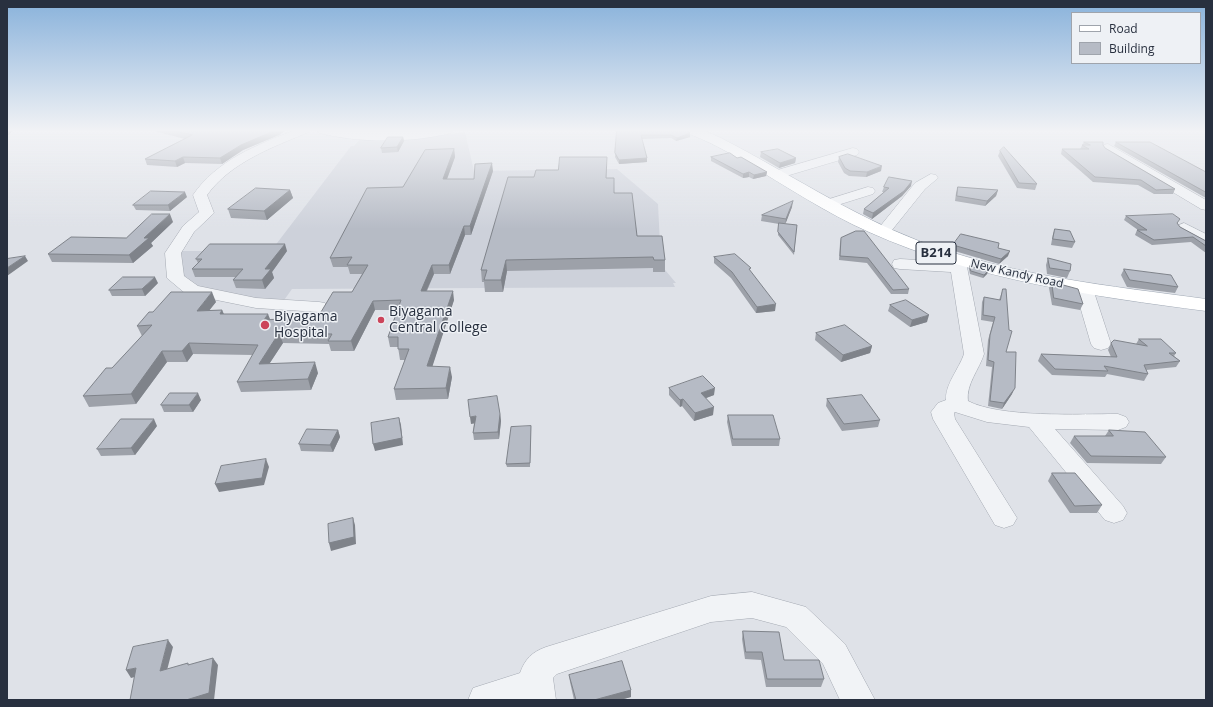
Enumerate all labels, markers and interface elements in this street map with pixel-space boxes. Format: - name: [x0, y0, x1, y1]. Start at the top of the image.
- legend: [1071, 12, 1201, 64]
- text: Road: [1109, 20, 1138, 37]
- text: Building: [1109, 40, 1154, 57]
- road number: B214: [916, 242, 956, 264]
- street label: New Kandy Road: [969, 256, 1065, 292]
- place label: Biyagama Central College: [389, 304, 488, 336]
- place label: Biyagama Hospital: [274, 309, 337, 342]
- marker: Biyagama Central College: [376, 315, 386, 325]
- marker: Biyagama Hospital: [259, 319, 271, 331]

